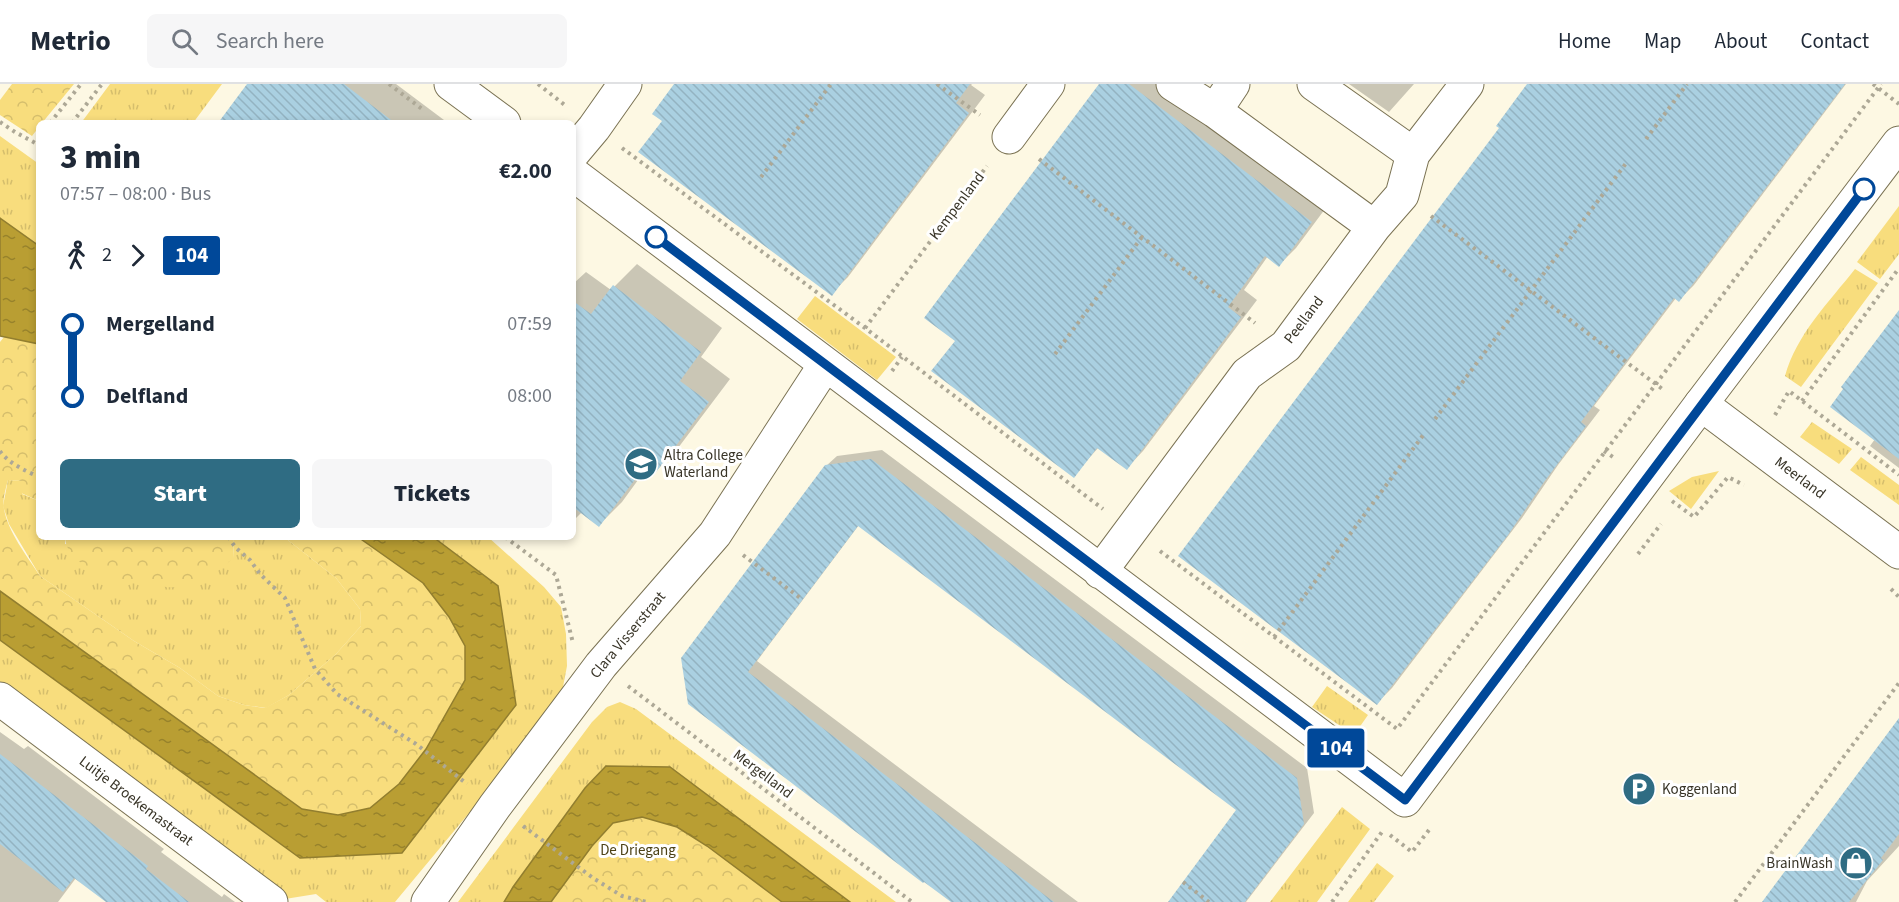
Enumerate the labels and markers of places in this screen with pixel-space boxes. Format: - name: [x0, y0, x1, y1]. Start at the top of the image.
- unlabelled marker: [1853, 178, 1875, 200]
- unlabelled marker: [645, 226, 667, 248]
- place label: Altra College Waterland: [664, 445, 743, 483]
- school or university icon: Altra College Waterland: [623, 446, 659, 482]
- parking icon: Koggenland: [1621, 771, 1657, 807]
- place label: Koggenland: [1662, 779, 1737, 800]
- shop icon: BrainWash: [1838, 845, 1874, 881]
- place label: BrainWash: [1766, 853, 1833, 874]

